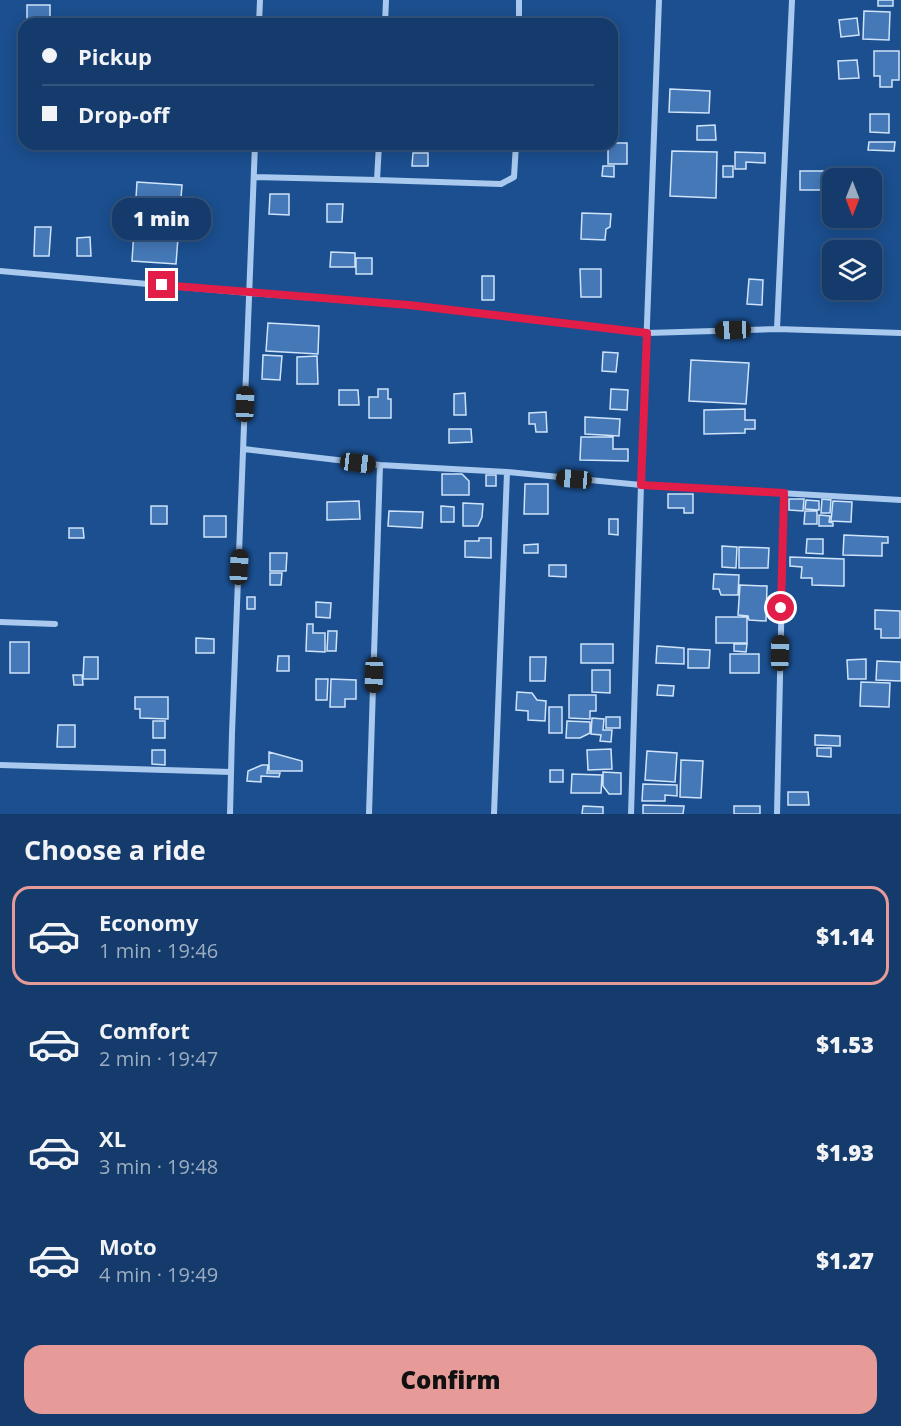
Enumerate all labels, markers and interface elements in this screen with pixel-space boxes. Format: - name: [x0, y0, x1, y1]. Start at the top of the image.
- text: Pickup: [78, 41, 152, 71]
- text: Drop-off: [78, 99, 170, 129]
- north arrow: [822, 168, 882, 228]
- map controls: [822, 168, 882, 300]
- callout: 1 min: [112, 198, 212, 240]
- text: 1 min: [133, 205, 190, 232]
- button: layers: [822, 240, 882, 300]
- route end: [148, 271, 175, 298]
- car: [715, 320, 751, 340]
- car: [235, 386, 255, 422]
- car: [339, 452, 377, 474]
- car: [555, 468, 593, 490]
- car: [229, 549, 249, 585]
- route start: [767, 594, 794, 621]
- car: [771, 635, 789, 671]
- car: [364, 657, 384, 693]
- text: Choose a ride: [24, 831, 206, 868]
- text: Economy: [99, 907, 198, 937]
- icon: car: [27, 909, 81, 963]
- text: $1.14: [816, 921, 874, 951]
- text: 1 min · 19:46: [99, 937, 218, 964]
- text: Comfort: [99, 1015, 190, 1045]
- icon: car: [27, 1017, 81, 1071]
- text: $1.53: [816, 1029, 874, 1059]
- text: 2 min · 19:47: [99, 1045, 218, 1072]
- text: XL: [99, 1123, 126, 1153]
- icon: car: [27, 1125, 81, 1179]
- text: $1.93: [816, 1137, 874, 1167]
- text: 3 min · 19:48: [99, 1153, 218, 1180]
- text: Moto: [99, 1231, 157, 1261]
- icon: car: [27, 1233, 81, 1287]
- text: $1.27: [816, 1245, 874, 1275]
- text: 4 min · 19:49: [99, 1261, 218, 1288]
- button: Confirm: [24, 1345, 877, 1414]

